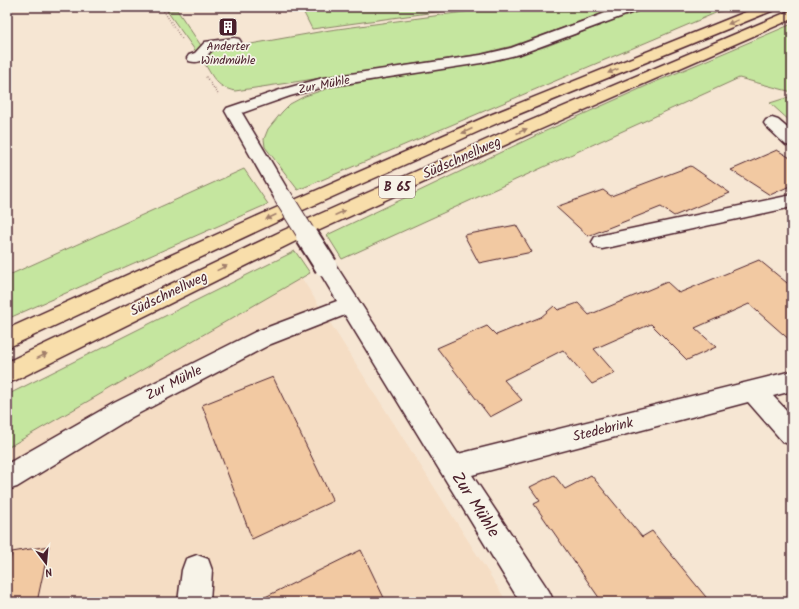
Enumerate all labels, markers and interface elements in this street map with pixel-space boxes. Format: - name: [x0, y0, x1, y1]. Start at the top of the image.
- building icon: Anderter Windmühle: [217, 16, 239, 38]
- one-way arrow: [727, 19, 739, 25]
- place label: Anderter Windmühle: [201, 37, 256, 70]
- one-way arrow: [606, 68, 618, 74]
- street label: Zur Mühle: [297, 71, 352, 99]
- one-way arrow: [461, 128, 472, 134]
- one-way arrow: [516, 128, 527, 134]
- street label: Südschnellweg: [419, 131, 505, 185]
- road number: B 65: [379, 176, 415, 198]
- one-way arrow: [334, 210, 345, 216]
- one-way arrow: [265, 214, 276, 220]
- one-way arrow: [216, 265, 228, 271]
- street label: Südschnellweg: [127, 266, 211, 322]
- one-way arrow: [36, 353, 48, 359]
- street label: Zur Mühle: [142, 359, 207, 407]
- street label: Stedebrink: [570, 412, 636, 448]
- street label: Zur Mühle: [444, 467, 507, 544]
- north arrow: [26, 543, 66, 583]
- text: N: [43, 562, 54, 581]

